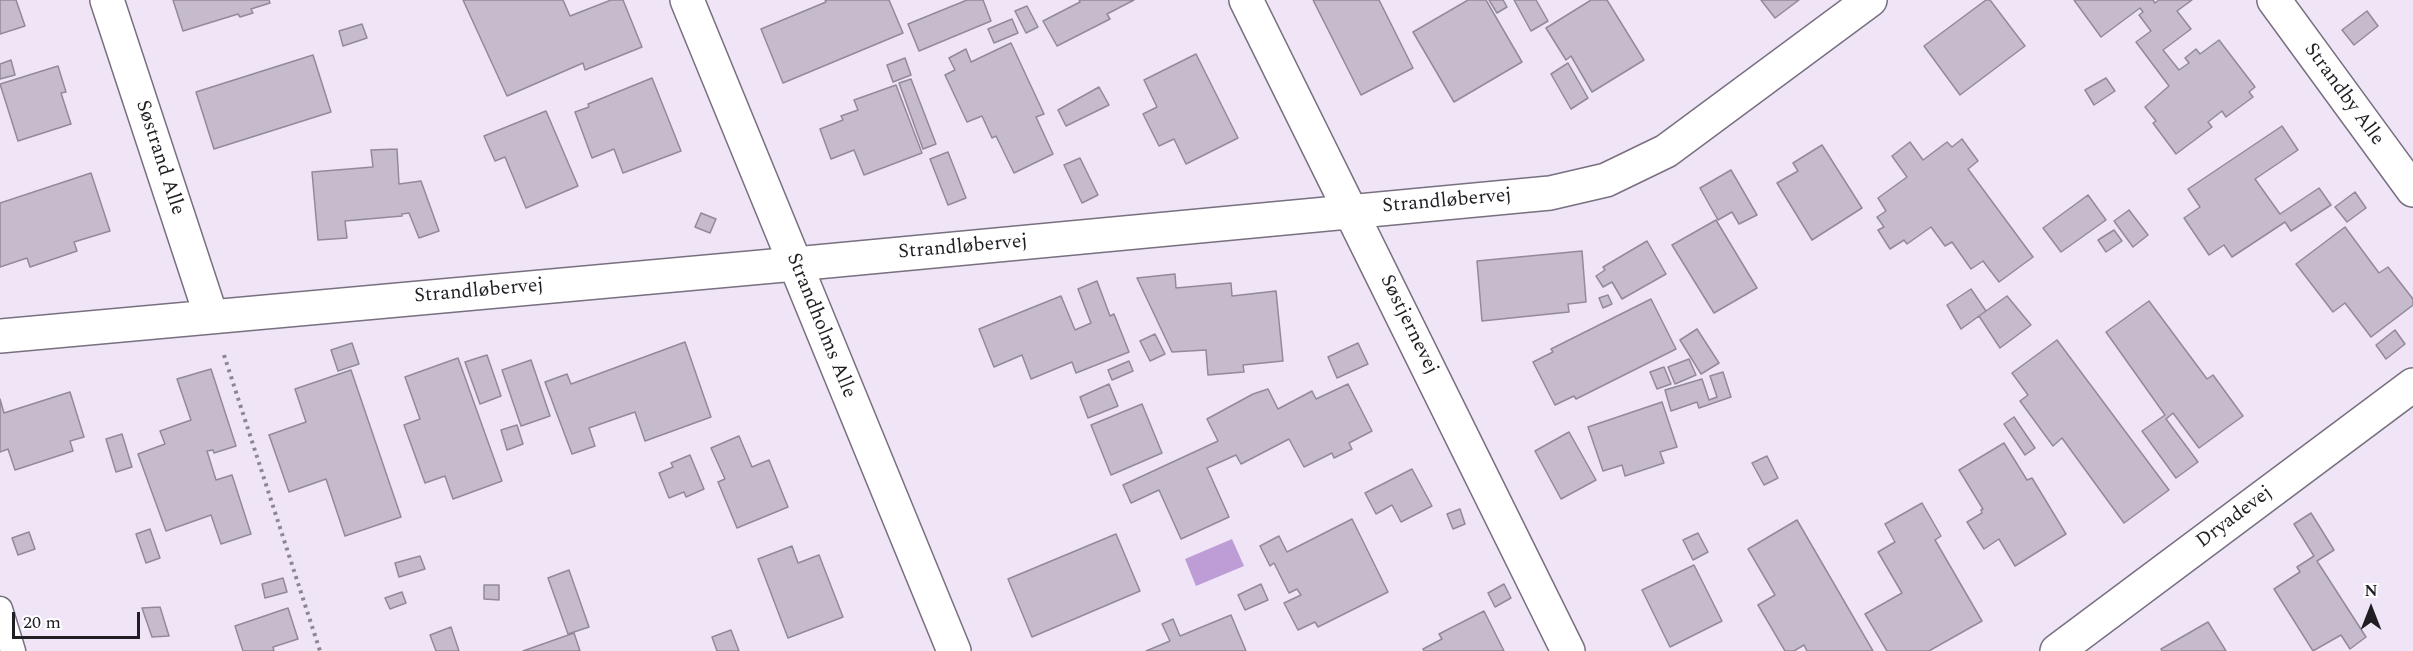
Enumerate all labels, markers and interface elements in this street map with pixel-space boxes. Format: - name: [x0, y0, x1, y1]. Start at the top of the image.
- street label: Strandby Alle: [2298, 39, 2388, 151]
- street label: Søstrand Alle: [129, 97, 189, 219]
- street label: Strandløbervej: [1381, 184, 1513, 220]
- street label: Strandløbervej: [897, 230, 1029, 266]
- street label: Strandholms Alle: [780, 250, 860, 402]
- street label: Søstjernevej: [1374, 271, 1442, 379]
- street label: Strandløbervej: [413, 274, 545, 310]
- street label: Dryadevej: [2192, 482, 2278, 554]
- north arrow: [2341, 579, 2401, 639]
- text: N: [2364, 579, 2378, 603]
- scale bar: [15, 600, 142, 638]
- text: 20 m: [23, 609, 61, 636]

